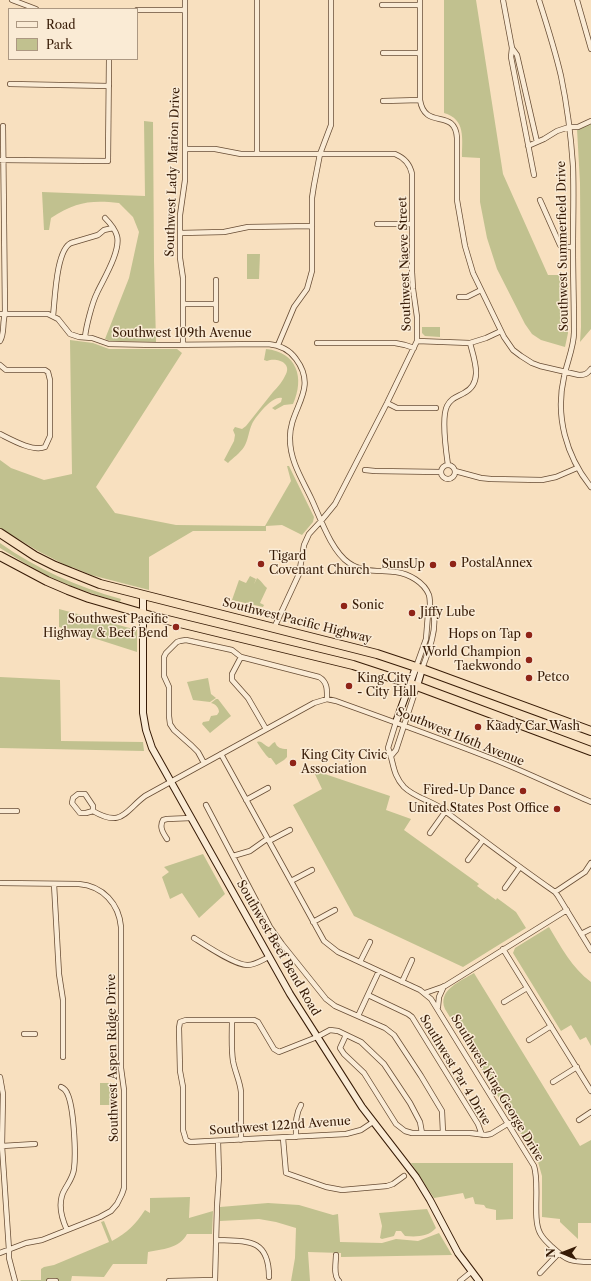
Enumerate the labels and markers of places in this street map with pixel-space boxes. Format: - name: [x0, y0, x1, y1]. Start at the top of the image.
- place label: Tigard Covenant Church: [269, 550, 370, 578]
- place label: PostalAnnex: [461, 557, 532, 571]
- place label: SunsUp: [382, 558, 425, 572]
- marker: Tigard Covenant Church: [256, 559, 266, 569]
- marker: PostalAnnex: [448, 559, 458, 569]
- marker: SunsUp: [428, 560, 438, 570]
- place label: Sonic: [352, 599, 384, 613]
- marker: Sonic: [339, 601, 349, 611]
- place label: Jiffy Lube: [420, 606, 475, 620]
- marker: Jiffy Lube: [407, 608, 417, 618]
- place label: Southwest Pacific Highway & Beef Bend: [43, 613, 168, 641]
- marker: Southwest Pacific Highway & Beef Bend: [171, 622, 181, 632]
- place label: Hops on Tap: [448, 628, 521, 642]
- marker: Hops on Tap: [524, 630, 534, 640]
- place label: World Champion Taekwondo: [422, 646, 521, 674]
- marker: World Champion Taekwondo: [524, 655, 534, 665]
- place label: Petco: [537, 671, 569, 685]
- place label: King City - City Hall: [357, 672, 416, 700]
- marker: Petco: [524, 673, 534, 683]
- marker: King City - City Hall: [344, 681, 354, 691]
- place label: Kaady Car Wash: [486, 720, 580, 734]
- marker: Kaady Car Wash: [473, 722, 483, 732]
- place label: King City Civic Association: [301, 749, 387, 777]
- marker: King City Civic Association: [288, 758, 298, 768]
- place label: Fired-Up Dance: [423, 784, 515, 798]
- marker: Fired-Up Dance: [518, 786, 528, 796]
- place label: United States Post Office: [408, 802, 549, 816]
- marker: United States Post Office: [552, 804, 562, 814]

